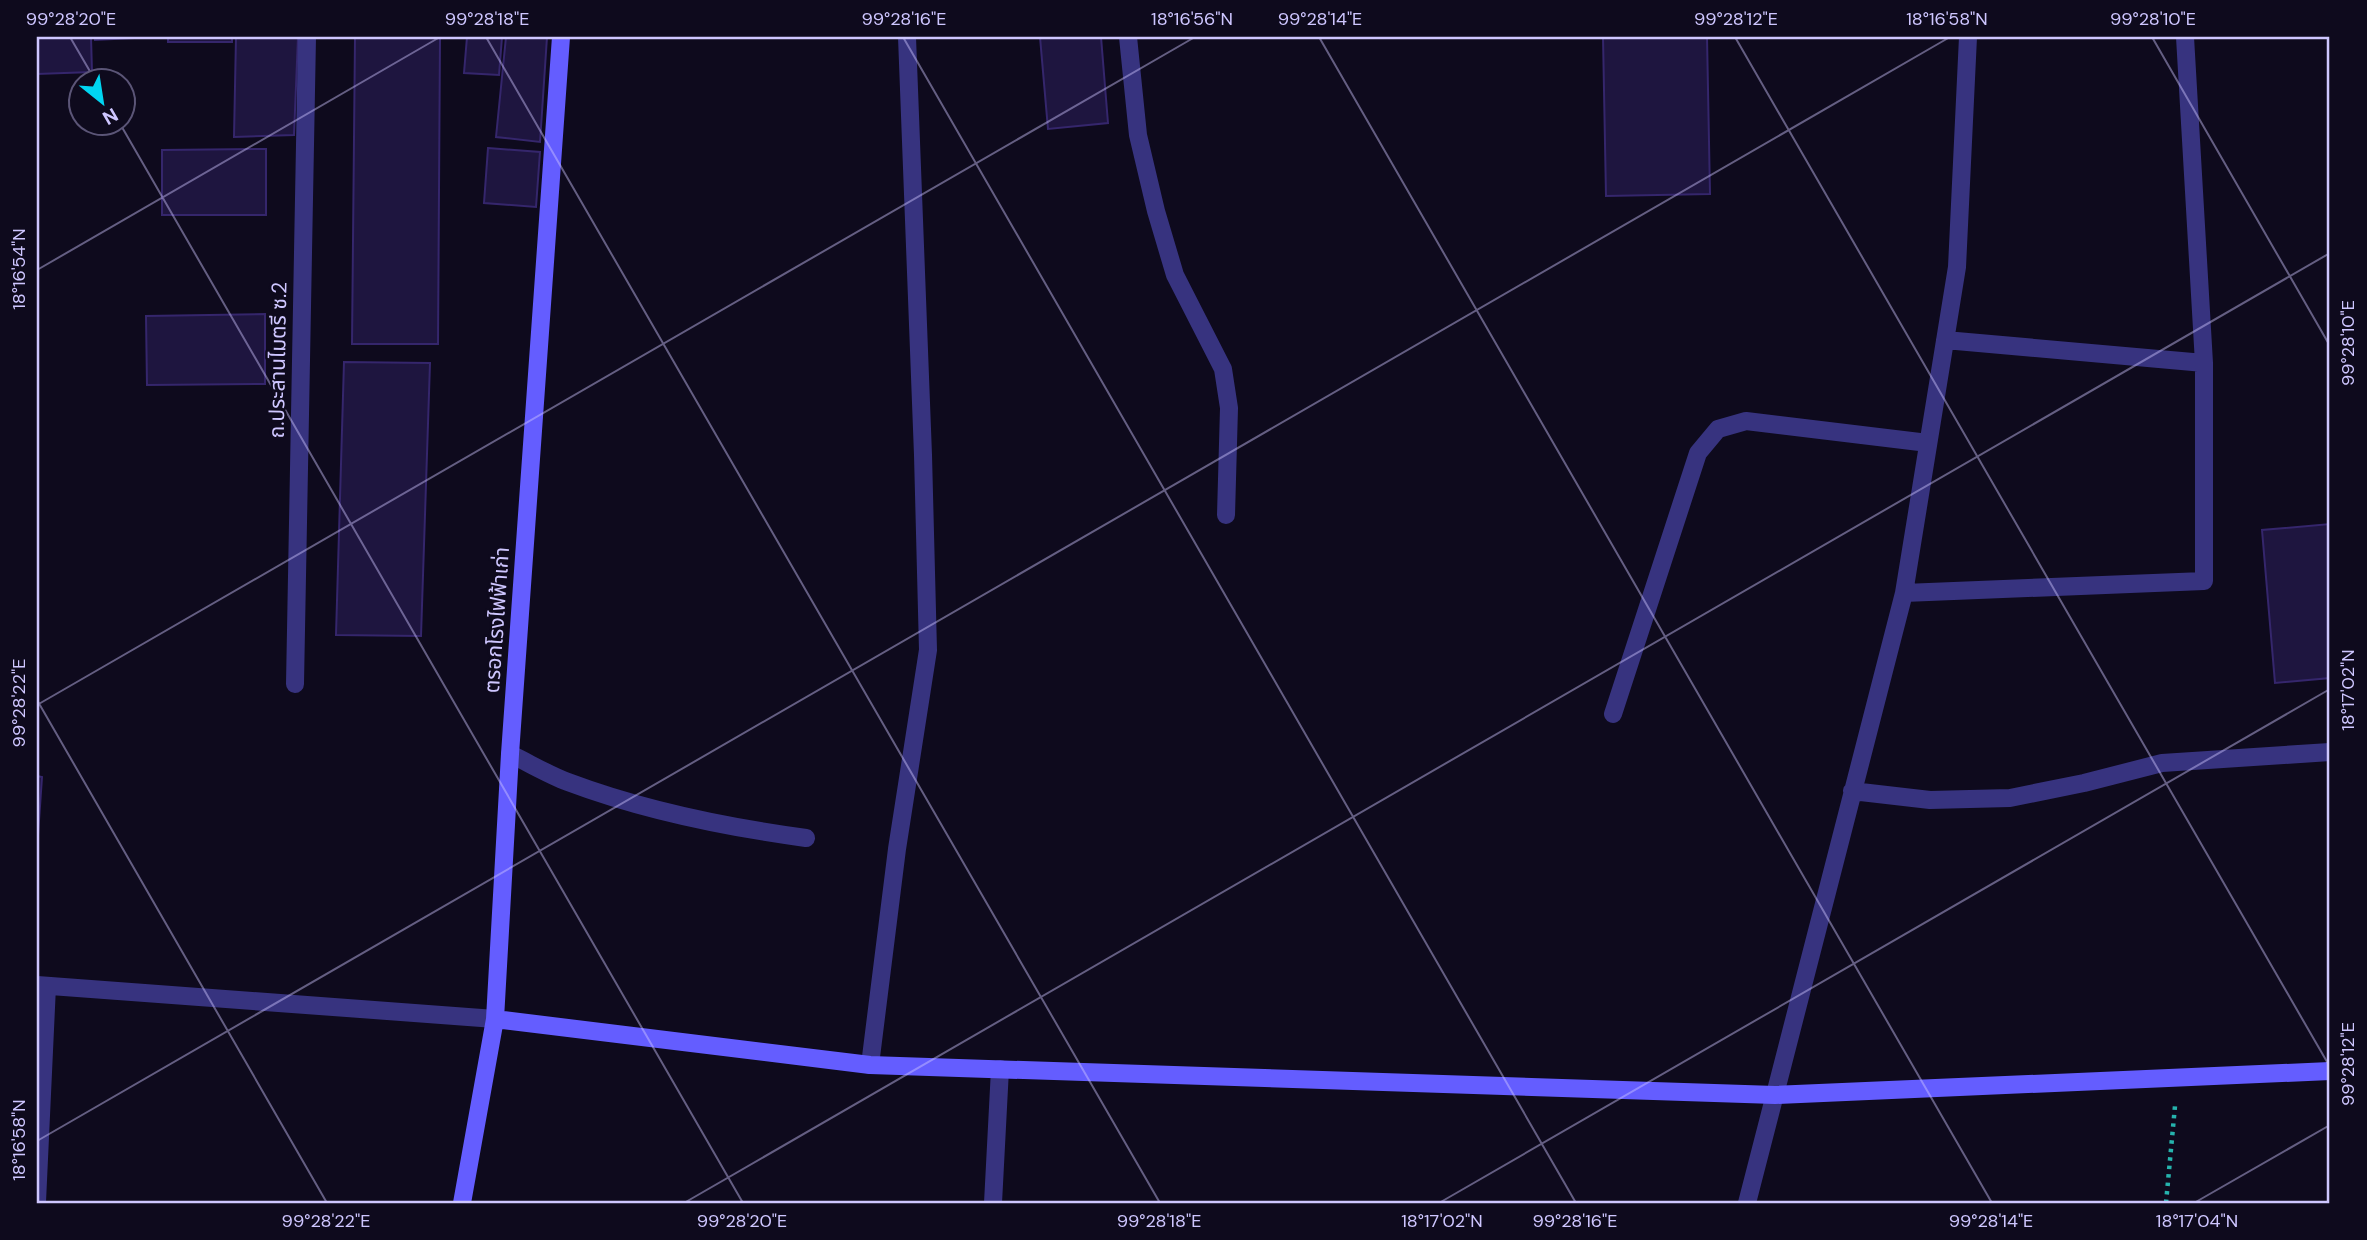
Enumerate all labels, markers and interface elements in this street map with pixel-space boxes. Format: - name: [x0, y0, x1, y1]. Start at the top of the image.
- text: 99°28'20"E: [26, 7, 116, 31]
- text: 99°28'18"E: [445, 7, 529, 31]
- text: 99°28'16"E: [862, 7, 946, 31]
- text: 18°16'56"N: [1151, 7, 1233, 31]
- text: 99°28'14"E: [1278, 7, 1362, 31]
- text: 99°28'12"E: [1694, 7, 1778, 31]
- text: 18°16'58"N: [1906, 7, 1988, 31]
- text: 99°28'10"E: [2110, 7, 2196, 31]
- north arrow: [66, 66, 136, 136]
- text: N: [98, 102, 123, 131]
- text: 18°16'54"N: [7, 228, 31, 310]
- street label: ถ.ประสานไมตรี ซ.2: [263, 281, 293, 439]
- text: 99°28'10"E: [2336, 300, 2360, 386]
- street label: ตรอกโรงไฟฟ้าเก่า: [478, 546, 516, 694]
- text: 18°17'02"N: [2336, 649, 2360, 731]
- text: 99°28'22"E: [7, 659, 31, 747]
- text: 99°28'12"E: [2336, 1022, 2360, 1106]
- text: 18°16'58"N: [7, 1099, 31, 1181]
- text: 99°28'22"E: [282, 1209, 370, 1233]
- text: 99°28'20"E: [697, 1209, 787, 1233]
- text: 99°28'18"E: [1117, 1209, 1201, 1233]
- text: 18°17'02"N: [1401, 1209, 1483, 1233]
- text: 99°28'16"E: [1533, 1209, 1617, 1233]
- text: 99°28'14"E: [1949, 1209, 2033, 1233]
- text: 18°17'04"N: [2156, 1209, 2238, 1233]

